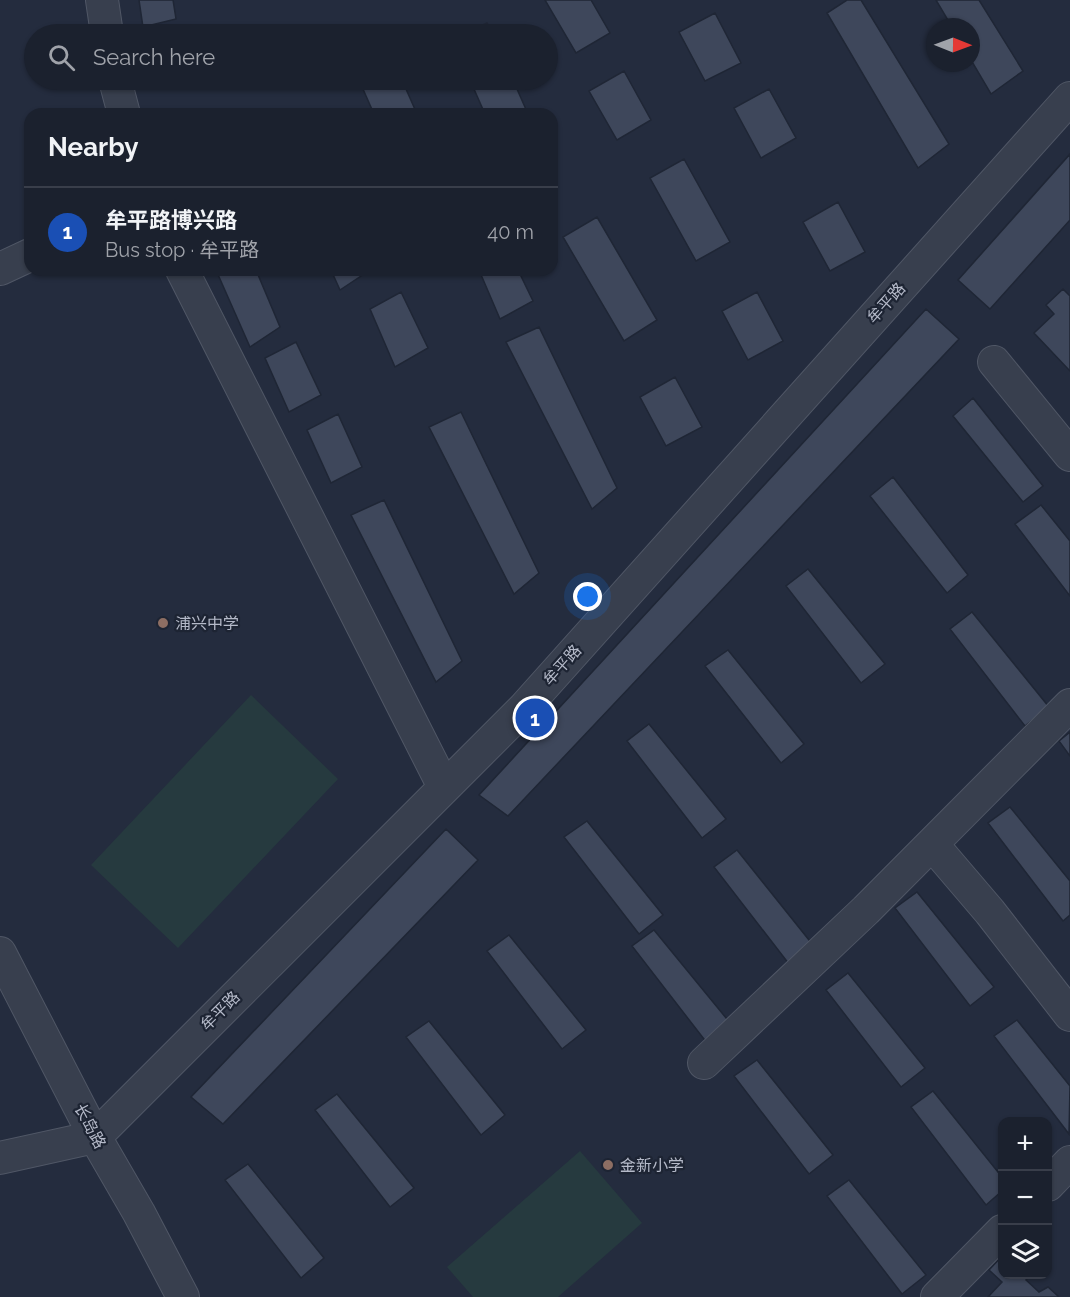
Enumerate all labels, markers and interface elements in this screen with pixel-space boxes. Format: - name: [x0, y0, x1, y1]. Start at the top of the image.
- north arrow: [926, 18, 980, 72]
- search box: [24, 24, 558, 90]
- icon: search: [45, 41, 78, 74]
- text: Search here: [93, 44, 215, 70]
- text: Nearby: [48, 132, 138, 162]
- text: 牟平路博兴路: [105, 207, 237, 233]
- text: 1: [63, 220, 72, 244]
- text: 40 m: [487, 220, 534, 244]
- text: Bus stop · 牟平路: [105, 238, 259, 262]
- street label: 牟平路: [863, 279, 909, 327]
- your location: [573, 582, 602, 611]
- place label: 浦兴中学: [175, 614, 239, 633]
- marker: 浦兴中学: [156, 616, 170, 630]
- street label: 牟平路: [539, 641, 585, 689]
- pin: 1: [516, 696, 554, 740]
- street label: 牟平路: [196, 987, 244, 1035]
- street label: 长岛路: [70, 1100, 110, 1152]
- map controls: [998, 1117, 1052, 1279]
- button: +: [998, 1117, 1052, 1171]
- place label: 金新小学: [620, 1156, 684, 1175]
- marker: 金新小学: [601, 1158, 615, 1172]
- button: −: [998, 1171, 1052, 1225]
- button: layers: [998, 1225, 1052, 1279]

